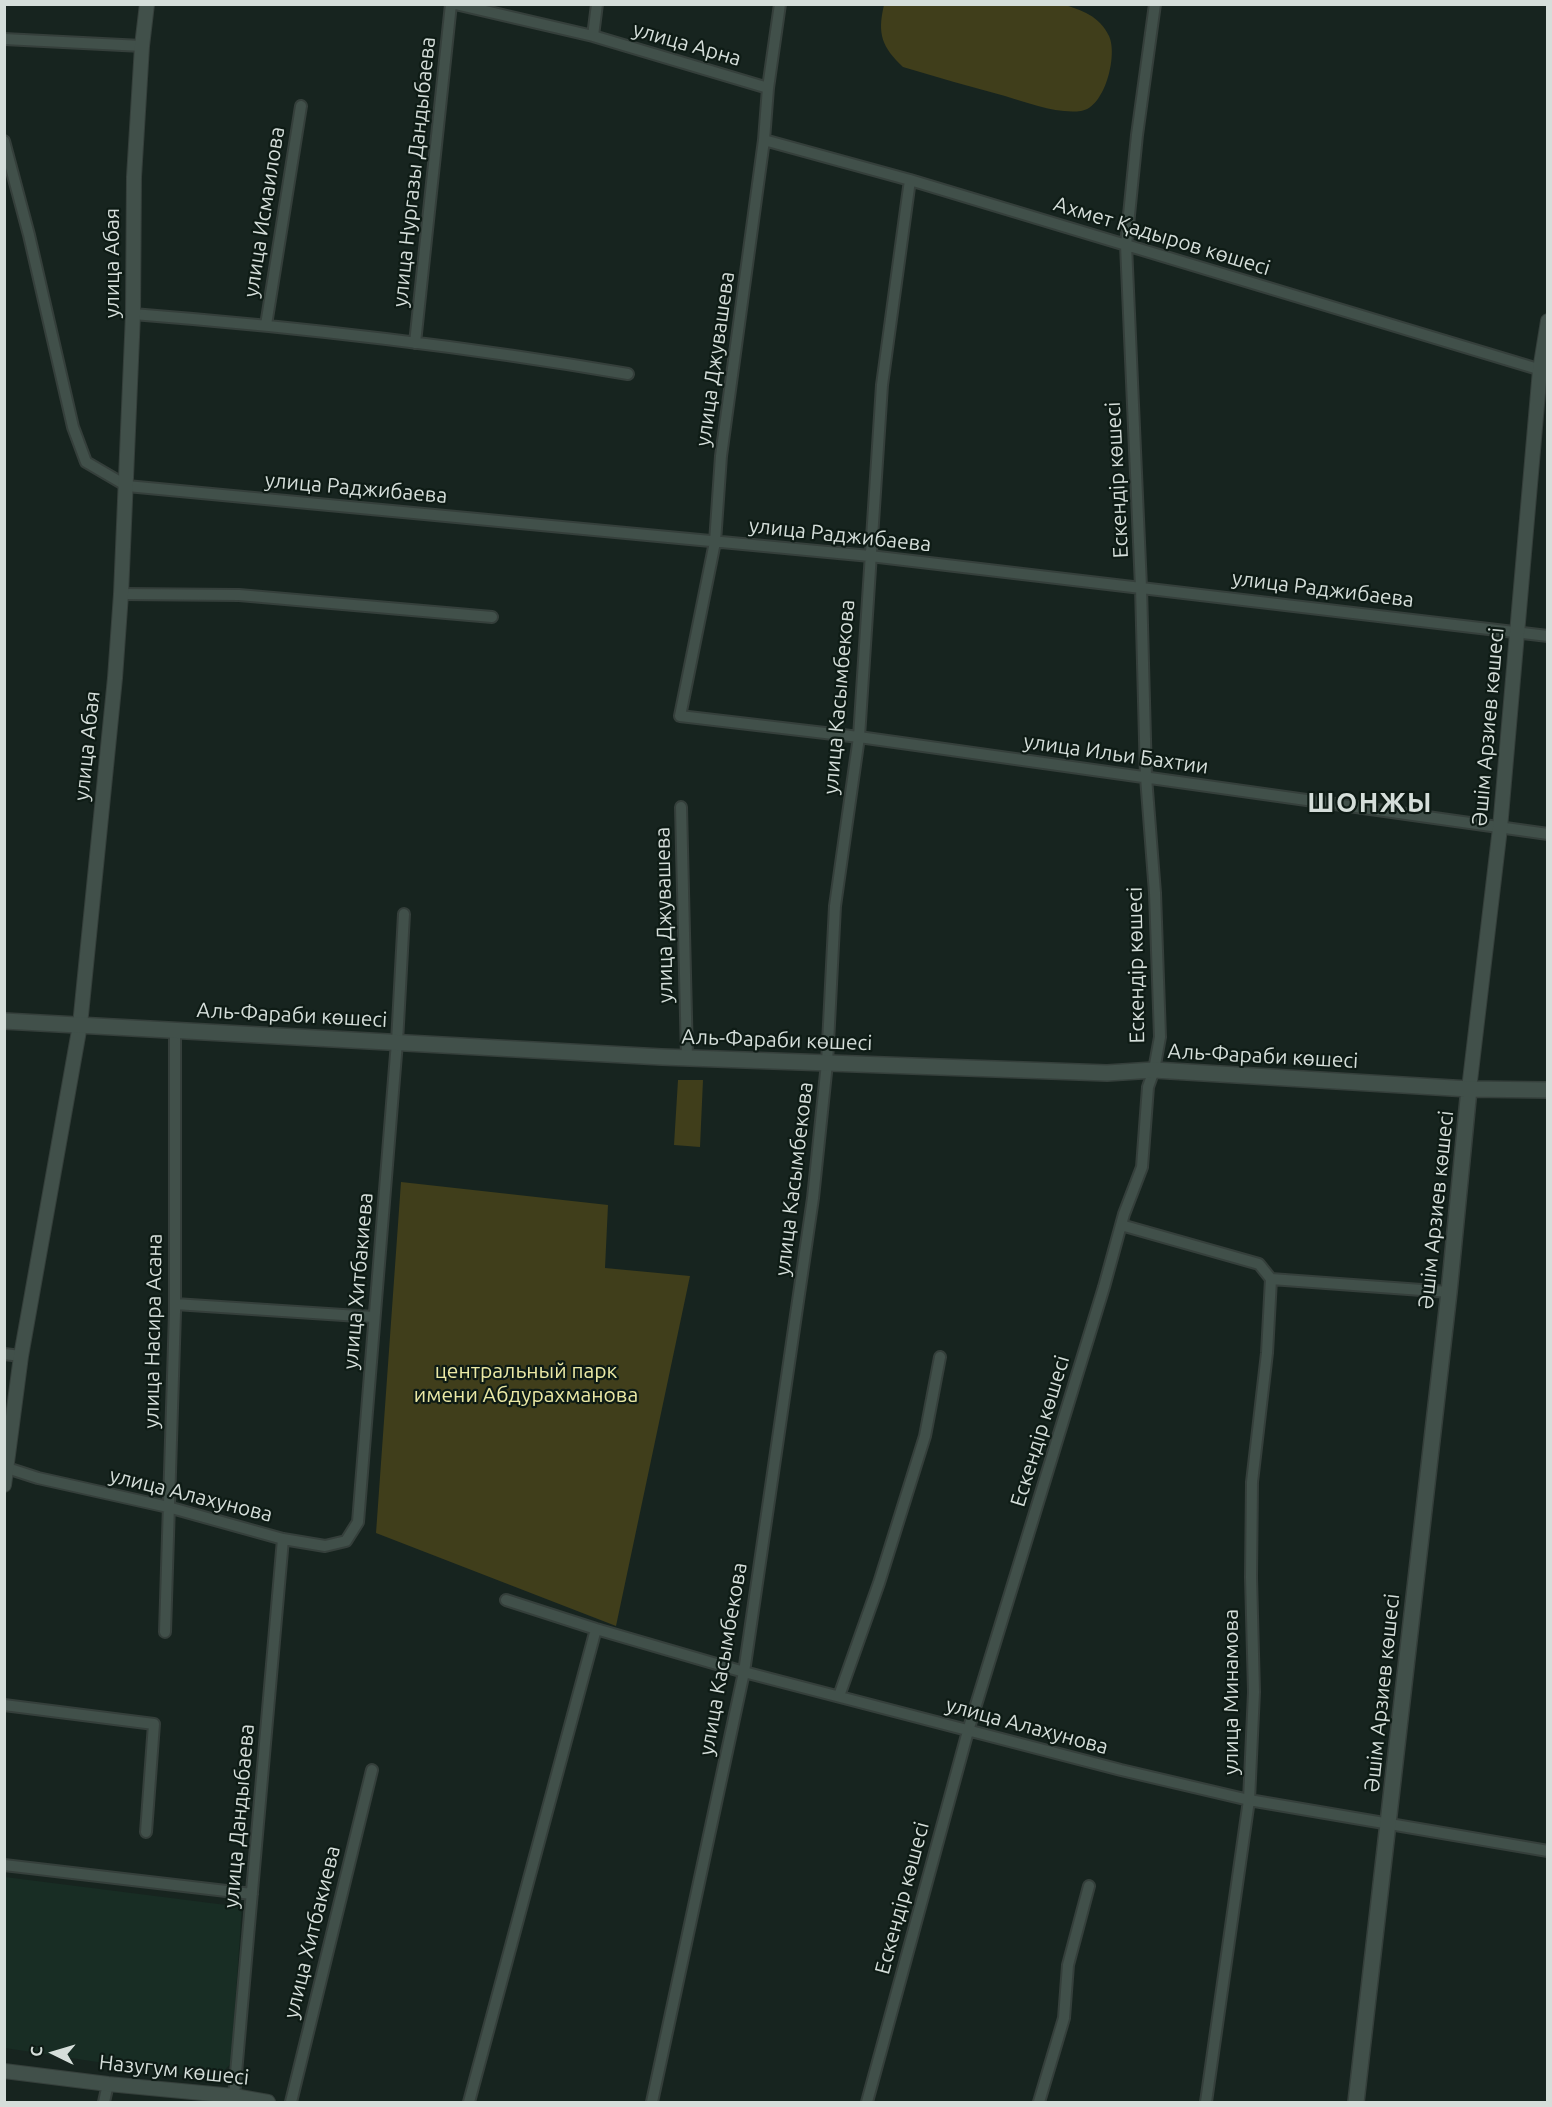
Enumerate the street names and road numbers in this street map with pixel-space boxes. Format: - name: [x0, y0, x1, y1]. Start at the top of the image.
- street label: улица Арна: [630, 17, 744, 71]
- street label: улица Нургазы Дандыбаева: [387, 36, 441, 308]
- street label: улица Исмаилова: [238, 125, 290, 299]
- street label: Ахмет Қадыров көшесі: [1051, 191, 1273, 281]
- street label: улица Абая: [99, 208, 125, 318]
- street label: улица Джувашева: [690, 270, 740, 448]
- street label: Ескендір көшесі: [1100, 401, 1134, 559]
- street label: улица Раджибаева: [264, 467, 448, 509]
- street label: улица Раджибаева: [748, 513, 932, 557]
- street label: улица Раджибаева: [1231, 565, 1415, 613]
- street label: улица Касымбекова: [818, 599, 860, 795]
- street label: Әшім Арзиев көшесі: [1467, 627, 1509, 827]
- street label: улица Абая: [69, 690, 105, 802]
- street label: улица Ильи Бахтии: [1022, 729, 1210, 779]
- street label: улица Джувашева: [650, 827, 678, 1003]
- street label: Ескендір көшесі: [1122, 887, 1150, 1043]
- street label: Аль-Фараби көшесі: [196, 997, 388, 1033]
- street label: Аль-Фараби көшесі: [681, 1024, 873, 1056]
- street label: Аль-Фараби көшесі: [1167, 1038, 1359, 1074]
- street label: улица Касымбекова: [770, 1080, 818, 1278]
- street label: Әшім Арзиев көшесі: [1413, 1110, 1459, 1310]
- street label: улица Хитбакиева: [338, 1192, 378, 1370]
- street label: улица Насира Асана: [139, 1233, 167, 1429]
- street label: Ескендір көшесі: [1005, 1352, 1075, 1510]
- street label: улица Алахунова: [107, 1463, 275, 1527]
- street label: улица Касымбекова: [694, 1561, 752, 1757]
- street label: Әшім Арзиев көшесі: [1359, 1593, 1405, 1793]
- street label: улица Минамова: [1218, 1609, 1244, 1775]
- street label: улица Алахунова: [943, 1692, 1111, 1760]
- street label: улица Дандыбаева: [218, 1723, 260, 1909]
- street label: Ескендір көшесі: [870, 1819, 934, 1977]
- street label: улица Хитбакиева: [278, 1843, 346, 2021]
- street label: Назугум көшесі: [98, 2050, 250, 2090]

